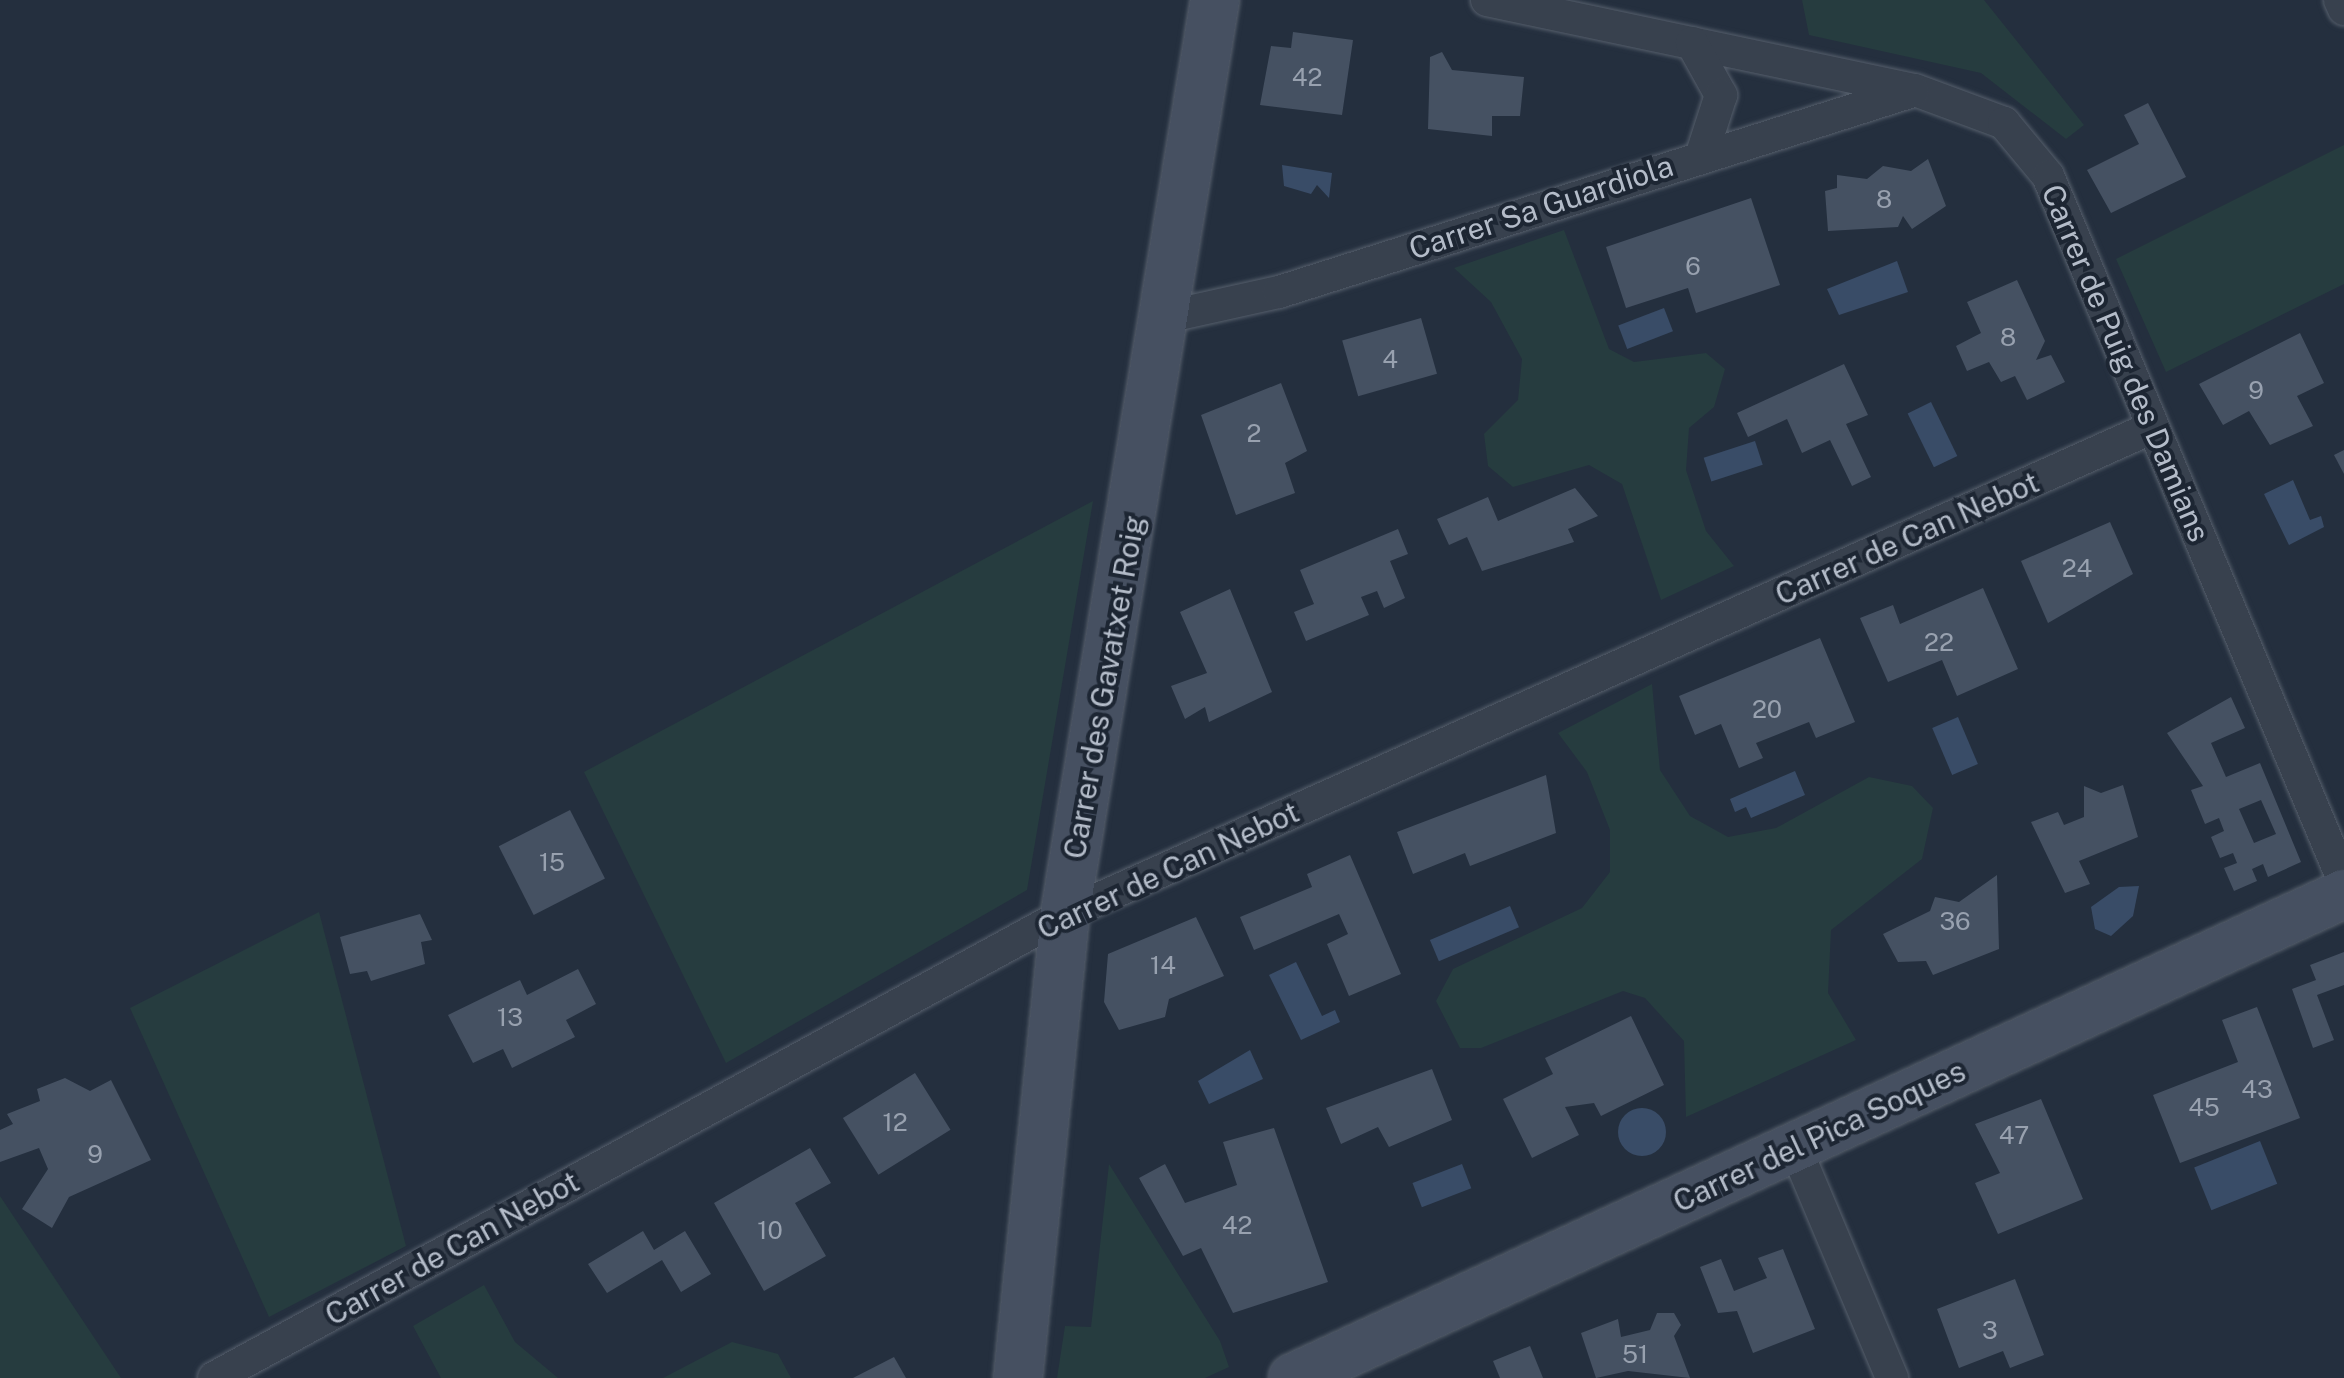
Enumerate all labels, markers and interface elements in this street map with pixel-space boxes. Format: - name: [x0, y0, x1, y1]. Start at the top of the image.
- house number: 42: [1292, 62, 1322, 92]
- street label: Carrer Sa Guardiola: [1404, 147, 1678, 267]
- street label: Carrer de Puig des Damians: [2034, 179, 2218, 547]
- house number: 8: [1876, 184, 1892, 214]
- house number: 6: [1685, 251, 1701, 281]
- house number: 8: [2000, 322, 2016, 352]
- house number: 4: [1382, 344, 1398, 374]
- house number: 9: [2248, 375, 2264, 405]
- house number: 2: [1247, 418, 1261, 448]
- street label: Carrer de Can Nebot: [1769, 464, 2045, 612]
- street label: Carrer des Gavatxet Roig: [1056, 512, 1152, 862]
- house number: 24: [2062, 553, 2092, 583]
- house number: 22: [1924, 627, 1954, 657]
- house number: 20: [1752, 694, 1782, 724]
- street label: Carrer de Can Nebot: [1031, 793, 1305, 947]
- house number: 15: [539, 847, 565, 877]
- house number: 36: [1939, 906, 1971, 936]
- house number: 14: [1150, 950, 1176, 980]
- house number: 13: [497, 1002, 523, 1032]
- street label: Carrer del Pica Soques: [1667, 1052, 1971, 1220]
- house number: 43: [2241, 1074, 2273, 1104]
- house number: 45: [2188, 1092, 2220, 1122]
- house number: 12: [882, 1107, 908, 1137]
- house number: 47: [1999, 1120, 2029, 1150]
- house number: 9: [87, 1139, 103, 1169]
- street label: Carrer de Can Nebot: [318, 1163, 586, 1333]
- house number: 42: [1222, 1210, 1252, 1240]
- house number: 10: [757, 1215, 783, 1245]
- house number: 3: [1982, 1315, 1998, 1345]
- house number: 51: [1622, 1339, 1648, 1369]

